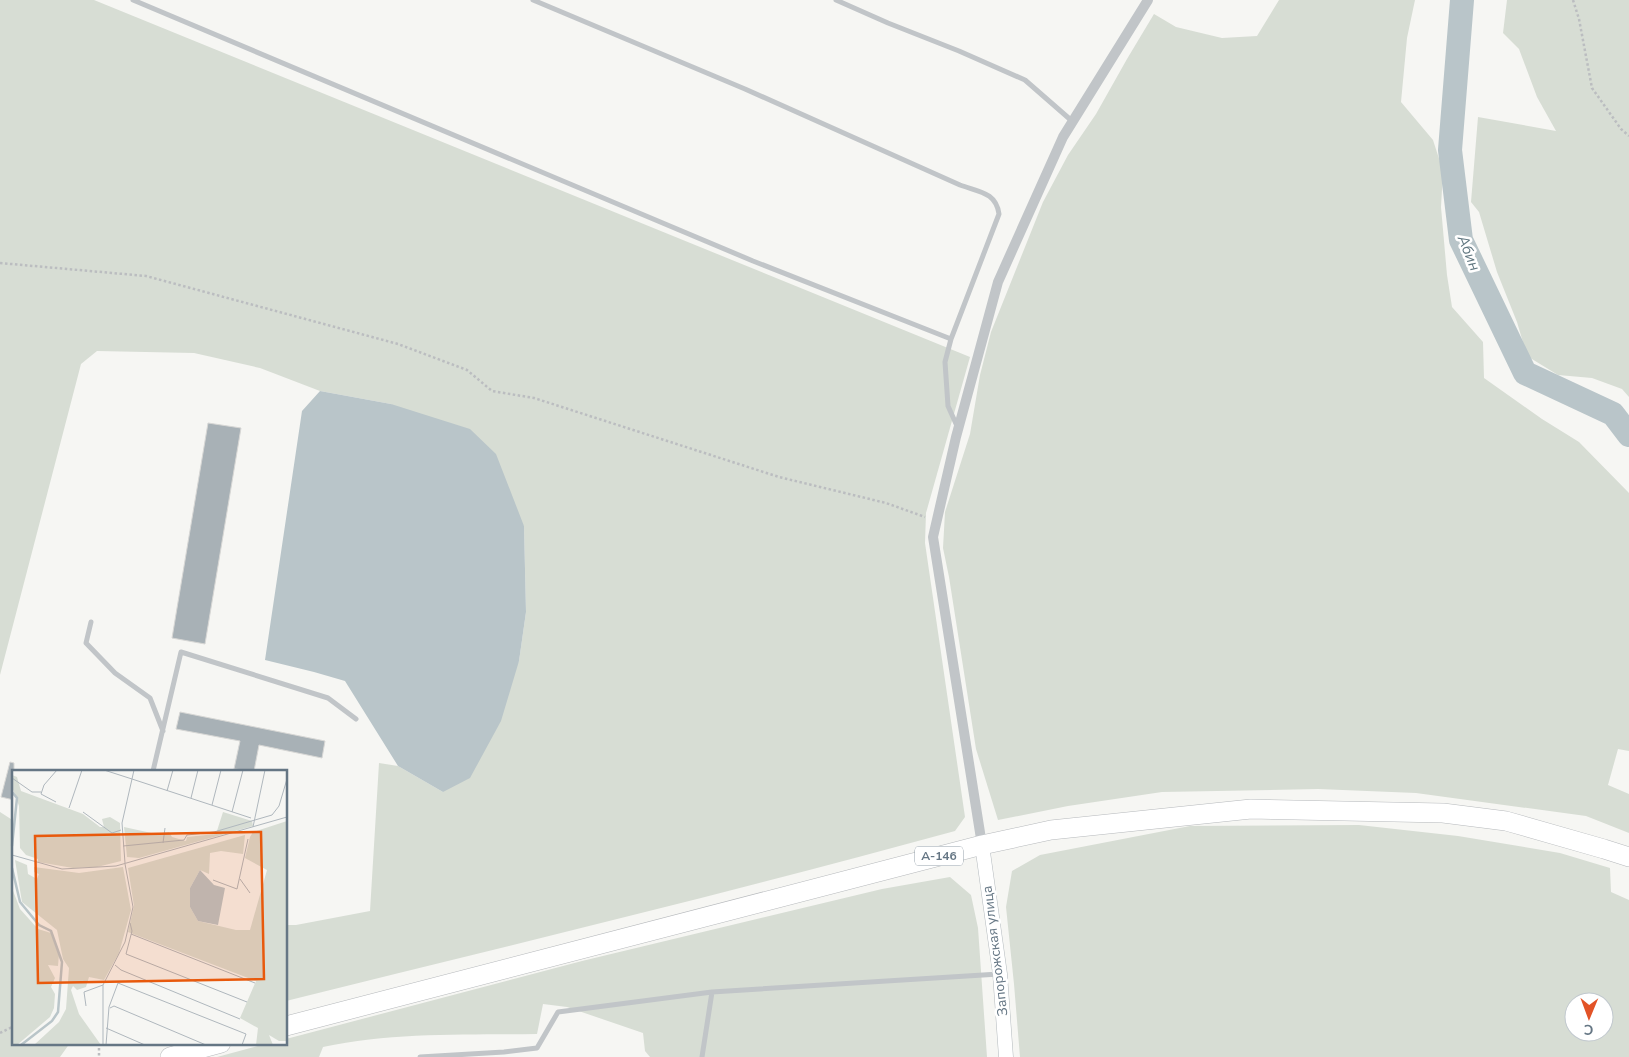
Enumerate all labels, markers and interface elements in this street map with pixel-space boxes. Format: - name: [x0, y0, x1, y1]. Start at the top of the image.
- water label: Абин: [1452, 231, 1485, 274]
- inset map: [12, 770, 288, 1044]
- road number: А-146: [915, 846, 963, 866]
- street label: Запорожская улица: [978, 885, 1012, 1017]
- north arrow: [1564, 992, 1614, 1042]
- text: С: [1583, 1020, 1594, 1039]

